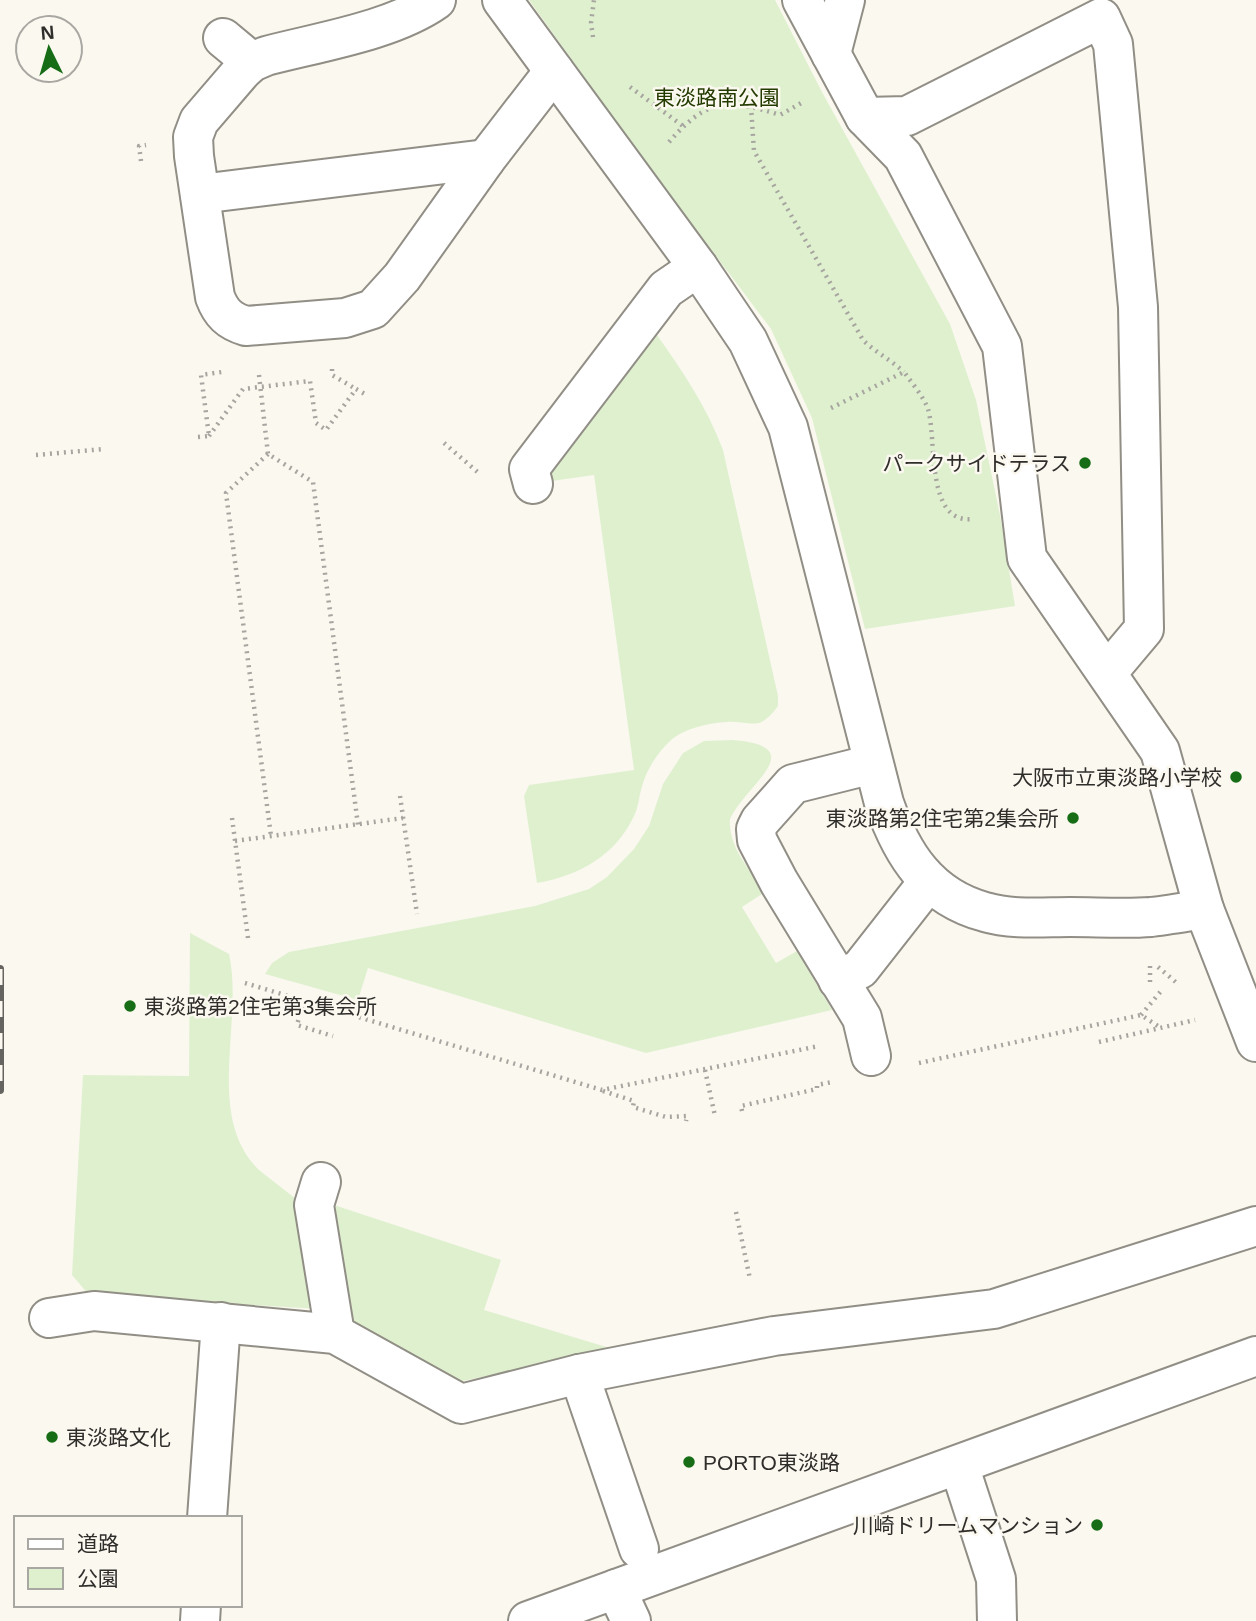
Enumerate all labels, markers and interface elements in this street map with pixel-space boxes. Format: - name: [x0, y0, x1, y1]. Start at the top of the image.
- north arrow: [14, 14, 84, 84]
- text: N: [40, 22, 55, 44]
- park label: 東淡路南公園: [654, 86, 780, 109]
- place label: パークサイドテラス: [882, 452, 1071, 475]
- marker: パークサイドテラス: [1077, 455, 1093, 471]
- place label: 大阪市立東淡路小学校: [1012, 766, 1222, 789]
- marker: 大阪市立東淡路小学校: [1228, 769, 1244, 785]
- place label: 東淡路第2住宅第2集会所: [826, 807, 1059, 830]
- marker: 東淡路第2住宅第2集会所: [1065, 810, 1081, 826]
- place label: 東淡路第2住宅第3集会所: [144, 995, 377, 1018]
- marker: 東淡路第2住宅第3集会所: [122, 998, 138, 1014]
- place label: 東淡路文化: [66, 1426, 171, 1449]
- marker: 東淡路文化: [44, 1429, 60, 1445]
- place label: PORTO東淡路: [703, 1451, 840, 1474]
- marker: PORTO東淡路: [681, 1454, 697, 1470]
- place label: 川崎ドリームマンション: [853, 1514, 1083, 1537]
- legend: [14, 1516, 242, 1607]
- marker: 川崎ドリームマンション: [1089, 1517, 1105, 1533]
- text: 道路: [77, 1532, 119, 1555]
- text: 公園: [77, 1567, 119, 1590]

